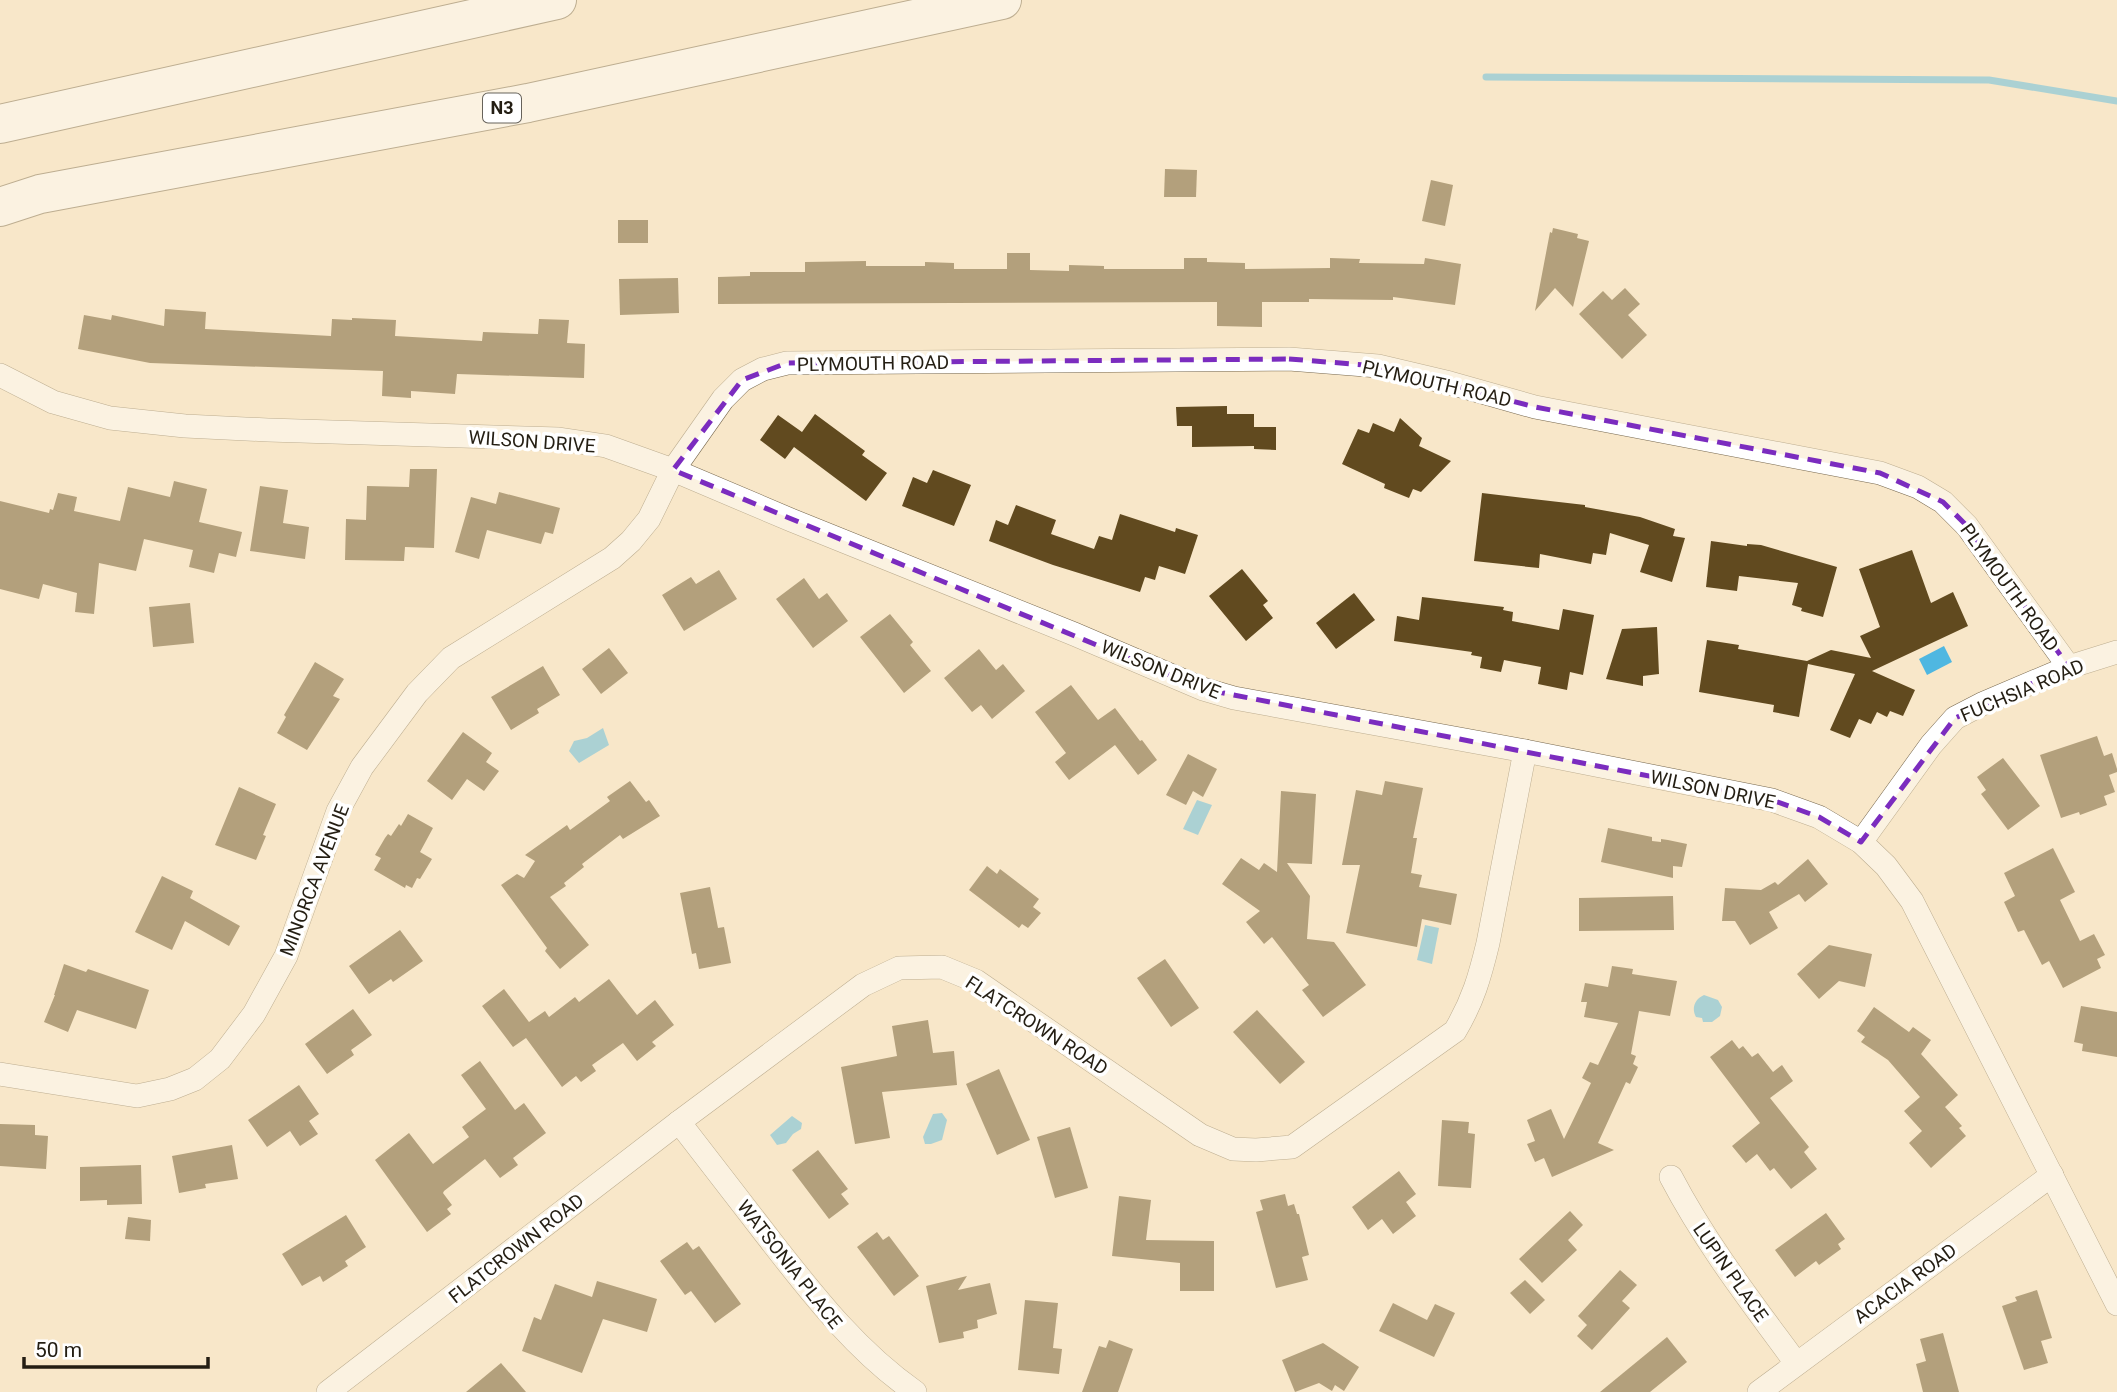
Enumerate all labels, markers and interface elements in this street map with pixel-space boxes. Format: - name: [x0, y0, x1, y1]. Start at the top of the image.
- road number: N3: [483, 94, 521, 122]
- street label: PLYMOUTH ROAD: [797, 351, 949, 376]
- street label: PLYMOUTH ROAD: [1360, 355, 1514, 412]
- street label: WILSON DRIVE: [468, 426, 596, 457]
- street label: PLYMOUTH ROAD: [1955, 519, 2064, 656]
- street label: WILSON DRIVE: [1098, 635, 1224, 704]
- street label: FUCHSIA ROAD: [1957, 654, 2087, 727]
- street label: WILSON DRIVE: [1648, 765, 1778, 814]
- street label: MINORCA AVENUE: [275, 801, 354, 959]
- street label: FLATCROWN ROAD: [961, 971, 1112, 1080]
- street label: FLATCROWN ROAD: [444, 1189, 588, 1308]
- street label: WATSONIA PLACE: [732, 1195, 847, 1333]
- street label: LUPIN PLACE: [1688, 1218, 1773, 1326]
- street label: ACACIA ROAD: [1850, 1238, 1961, 1328]
- scale bar: [24, 1326, 208, 1370]
- text: 50 m: [35, 1338, 82, 1362]

